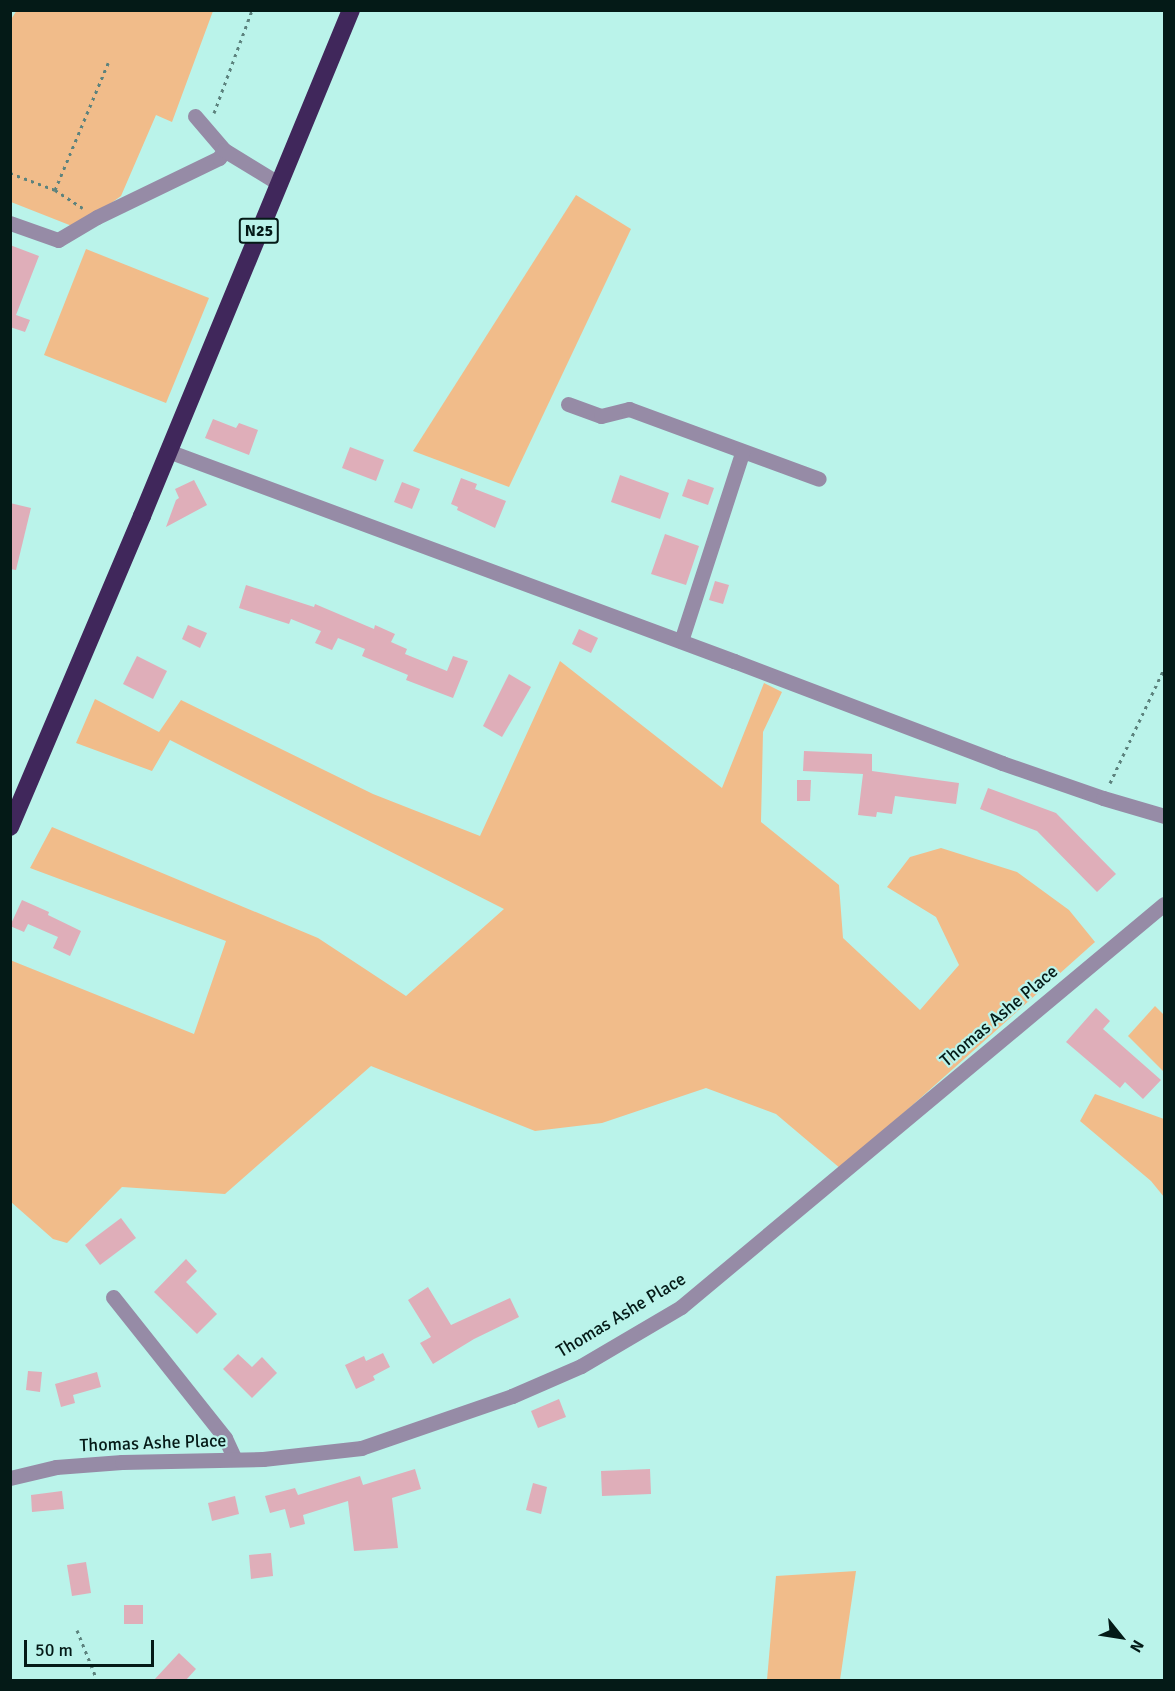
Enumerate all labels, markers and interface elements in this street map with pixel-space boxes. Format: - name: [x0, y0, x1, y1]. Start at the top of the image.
- road number: N25: [238, 218, 280, 244]
- street label: Thomas Ashe Place: [936, 960, 1062, 1072]
- street label: Thomas Ashe Place: [552, 1268, 690, 1362]
- street label: Thomas Ashe Place: [79, 1430, 227, 1456]
- north arrow: [1091, 1607, 1151, 1667]
- scale bar: [27, 1628, 158, 1666]
- text: N: [1125, 1636, 1148, 1656]
- text: 50 m: [35, 1639, 73, 1661]

